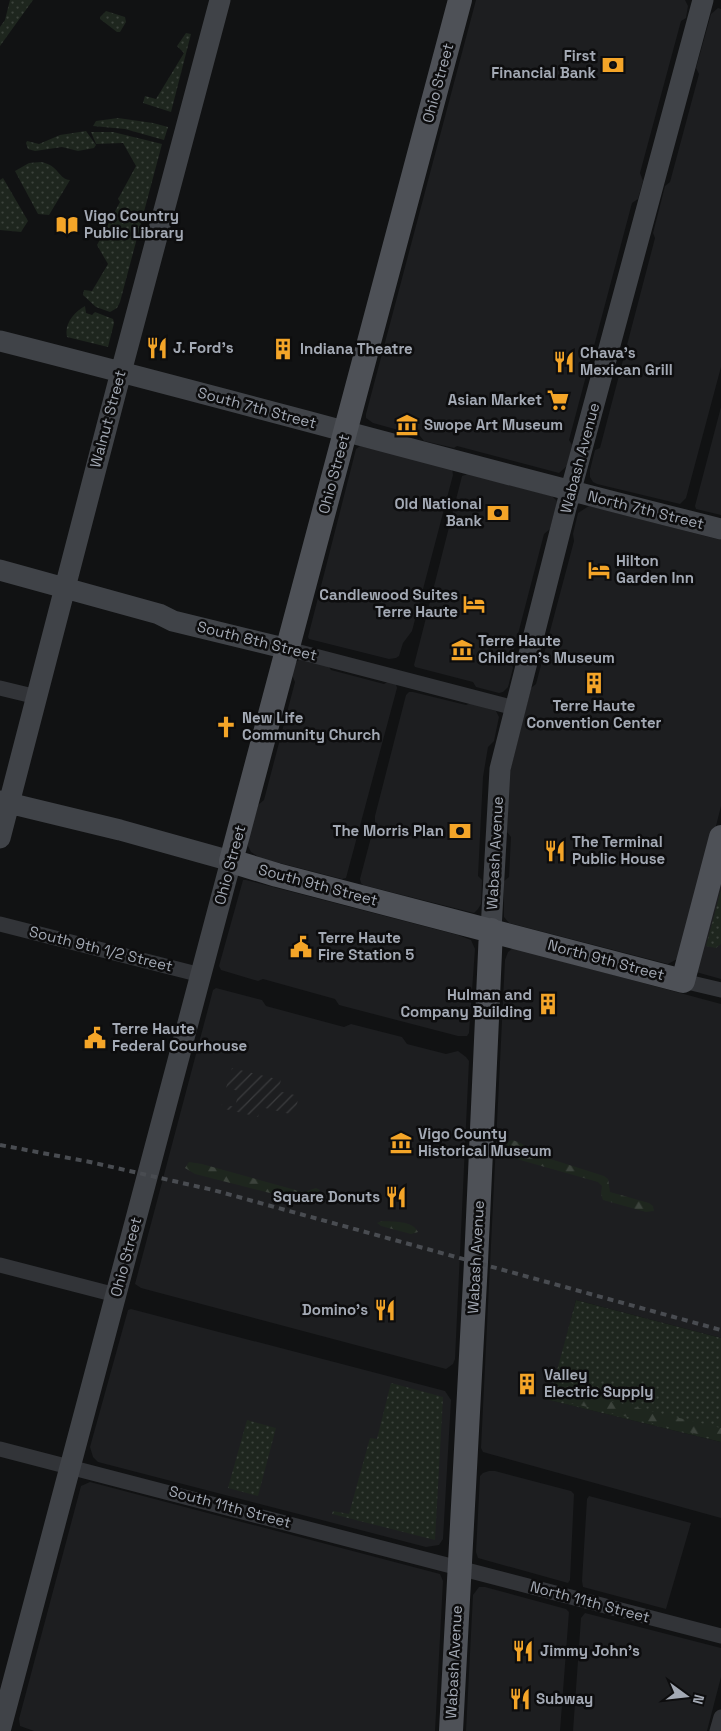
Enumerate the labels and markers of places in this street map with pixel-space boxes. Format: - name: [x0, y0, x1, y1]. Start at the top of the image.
- place label: First Financial Bank: [491, 46, 597, 82]
- bank icon: First Financial Bank: [600, 52, 626, 78]
- place label: Vigo Country Public Library: [84, 206, 184, 242]
- library icon: Vigo Country Public Library: [54, 212, 80, 238]
- restaurant icon: J. Ford’s: [144, 335, 170, 361]
- building icon: Indiana Theatre: [270, 336, 296, 362]
- place label: J. Ford’s: [173, 338, 234, 357]
- place label: Indiana Theatre: [300, 339, 413, 358]
- place label: Chava's Mexican Grill: [580, 343, 673, 379]
- restaurant icon: Chava's Mexican Grill: [551, 349, 577, 375]
- supermarket icon: Asian Market: [545, 387, 571, 413]
- place label: Asian Market: [448, 390, 542, 409]
- museum icon: Swope Art Museum: [394, 412, 420, 438]
- place label: Swope Art Museum: [424, 415, 563, 434]
- place label: Old National Bank: [394, 494, 483, 530]
- bank icon: Old National Bank: [485, 500, 511, 526]
- place label: Hilton Garden Inn: [616, 551, 694, 587]
- hotel icon: Hilton Garden Inn: [586, 557, 612, 583]
- place label: Candlewood Suites Terre Haute: [319, 585, 458, 621]
- hotel icon: Candlewood Suites Terre Haute: [461, 591, 487, 617]
- place label: Terre Haute Children's Museum: [478, 631, 615, 667]
- museum icon: Terre Haute Children's Museum: [449, 637, 475, 663]
- building icon: Terre Haute Convention Center: [581, 670, 607, 696]
- place label: Terre Haute Convention Center: [526, 696, 662, 732]
- place label: New Life Community Church: [242, 708, 380, 744]
- church icon: New Life Community Church: [213, 714, 239, 740]
- bank icon: The Morris Plan: [447, 818, 473, 844]
- place label: The Morris Plan: [333, 821, 444, 840]
- place label: The Terminal Public House: [572, 832, 666, 868]
- restaurant icon: The Terminal Public House: [542, 838, 568, 864]
- place label: Terre Haute Fire Station 5: [318, 928, 414, 964]
- public building icon: Terre Haute Fire Station 5: [288, 934, 314, 960]
- place label: Hulman and Company Building: [400, 985, 532, 1021]
- building icon: Hulman and Company Building: [535, 991, 561, 1017]
- place label: Terre Haute Federal Courhouse: [112, 1019, 248, 1055]
- public building icon: Terre Haute Federal Courhouse: [82, 1025, 108, 1051]
- place label: Vigo County Historical Museum: [418, 1124, 552, 1160]
- museum icon: Vigo County Historical Museum: [388, 1130, 414, 1156]
- restaurant icon: Square Donuts: [383, 1184, 409, 1210]
- place label: Square Donuts: [273, 1187, 380, 1206]
- restaurant icon: Domino's: [372, 1297, 398, 1323]
- place label: Domino's: [302, 1300, 368, 1319]
- place label: Valley Electric Supply: [544, 1365, 654, 1401]
- building icon: Valley Electric Supply: [514, 1371, 540, 1397]
- restaurant icon: Jimmy John's: [510, 1638, 536, 1664]
- place label: Jimmy John's: [540, 1641, 640, 1660]
- restaurant icon: Subway: [507, 1686, 533, 1712]
- place label: Subway: [536, 1689, 593, 1708]

